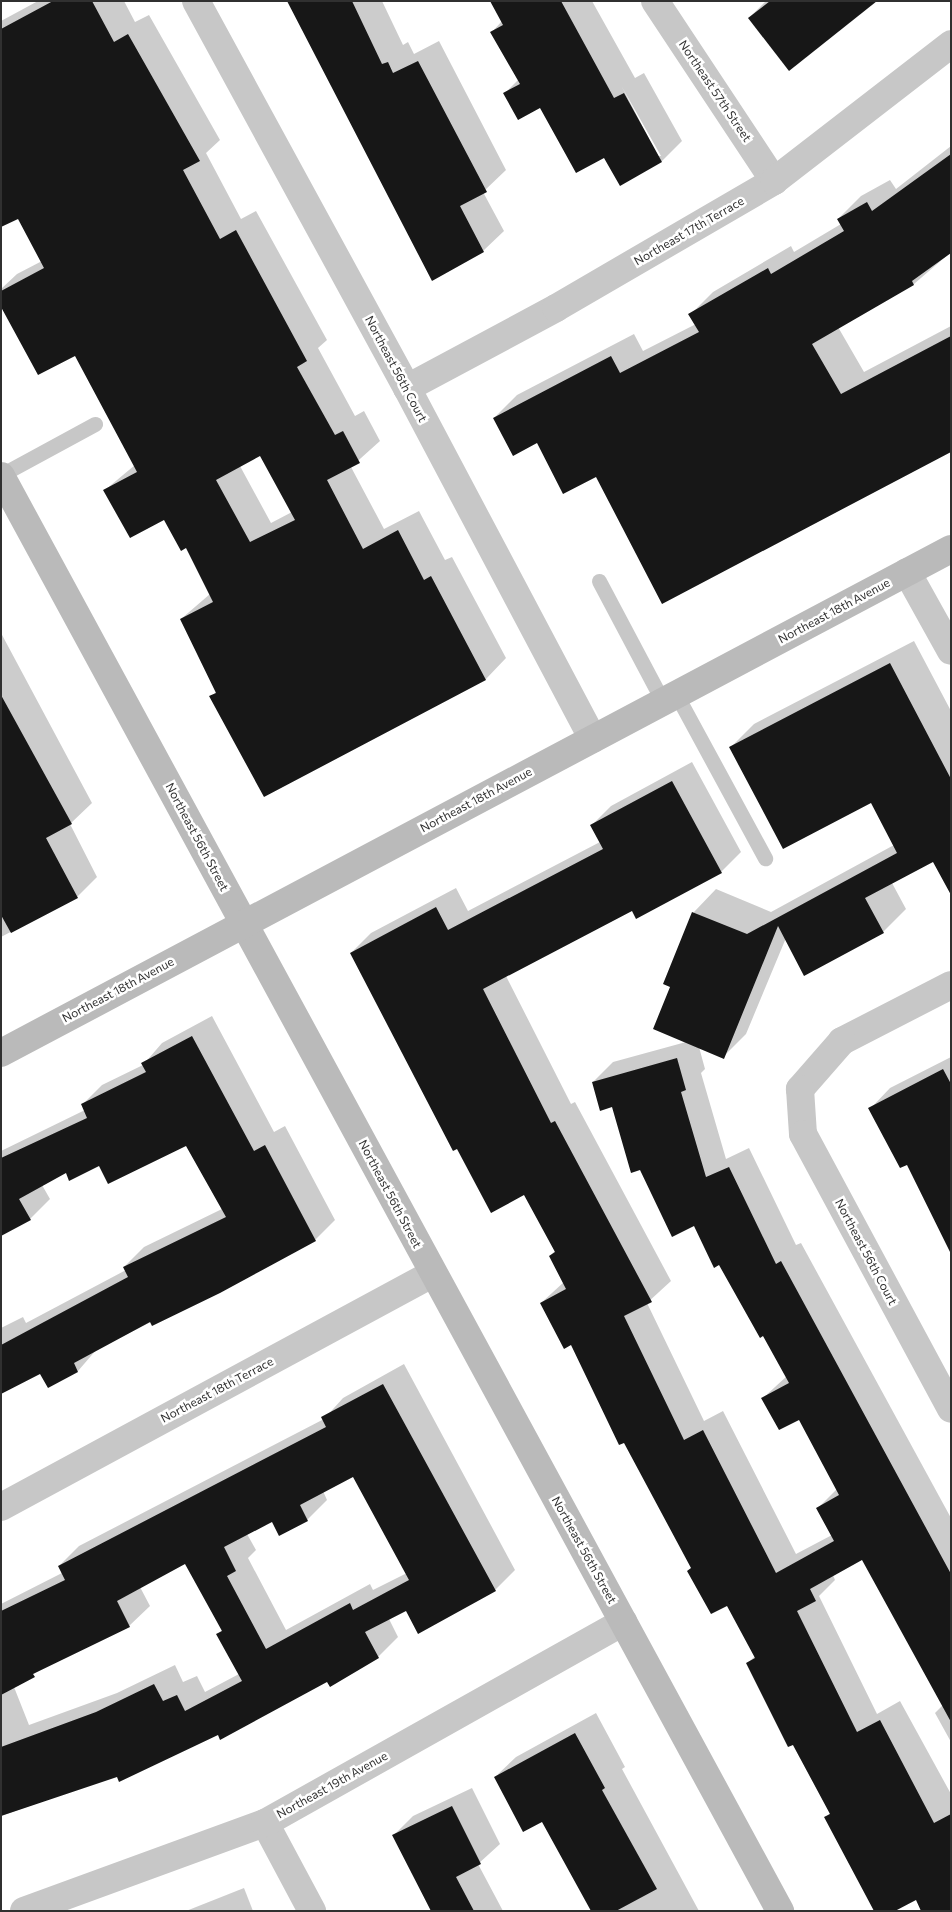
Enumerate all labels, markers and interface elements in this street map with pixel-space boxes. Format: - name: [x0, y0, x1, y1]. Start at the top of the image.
- street label: Northeast 57th Street: [676, 38, 754, 144]
- street label: Northeast 17th Terrace: [631, 194, 747, 268]
- street label: Northeast 56th Court: [362, 313, 430, 425]
- street label: Northeast 18th Avenue: [776, 575, 892, 647]
- street label: Northeast 18th Avenue: [418, 764, 534, 836]
- street label: Northeast 56th Street: [162, 781, 232, 893]
- street label: Northeast 18th Avenue: [60, 954, 176, 1026]
- street label: Northeast 56th Street: [355, 1138, 425, 1250]
- street label: Northeast 56th Court: [832, 1196, 900, 1308]
- street label: Northeast 18th Terrace: [158, 1354, 276, 1426]
- street label: Northeast 56th Street: [549, 1494, 619, 1606]
- street label: Northeast 19th Avenue: [274, 1749, 390, 1821]

